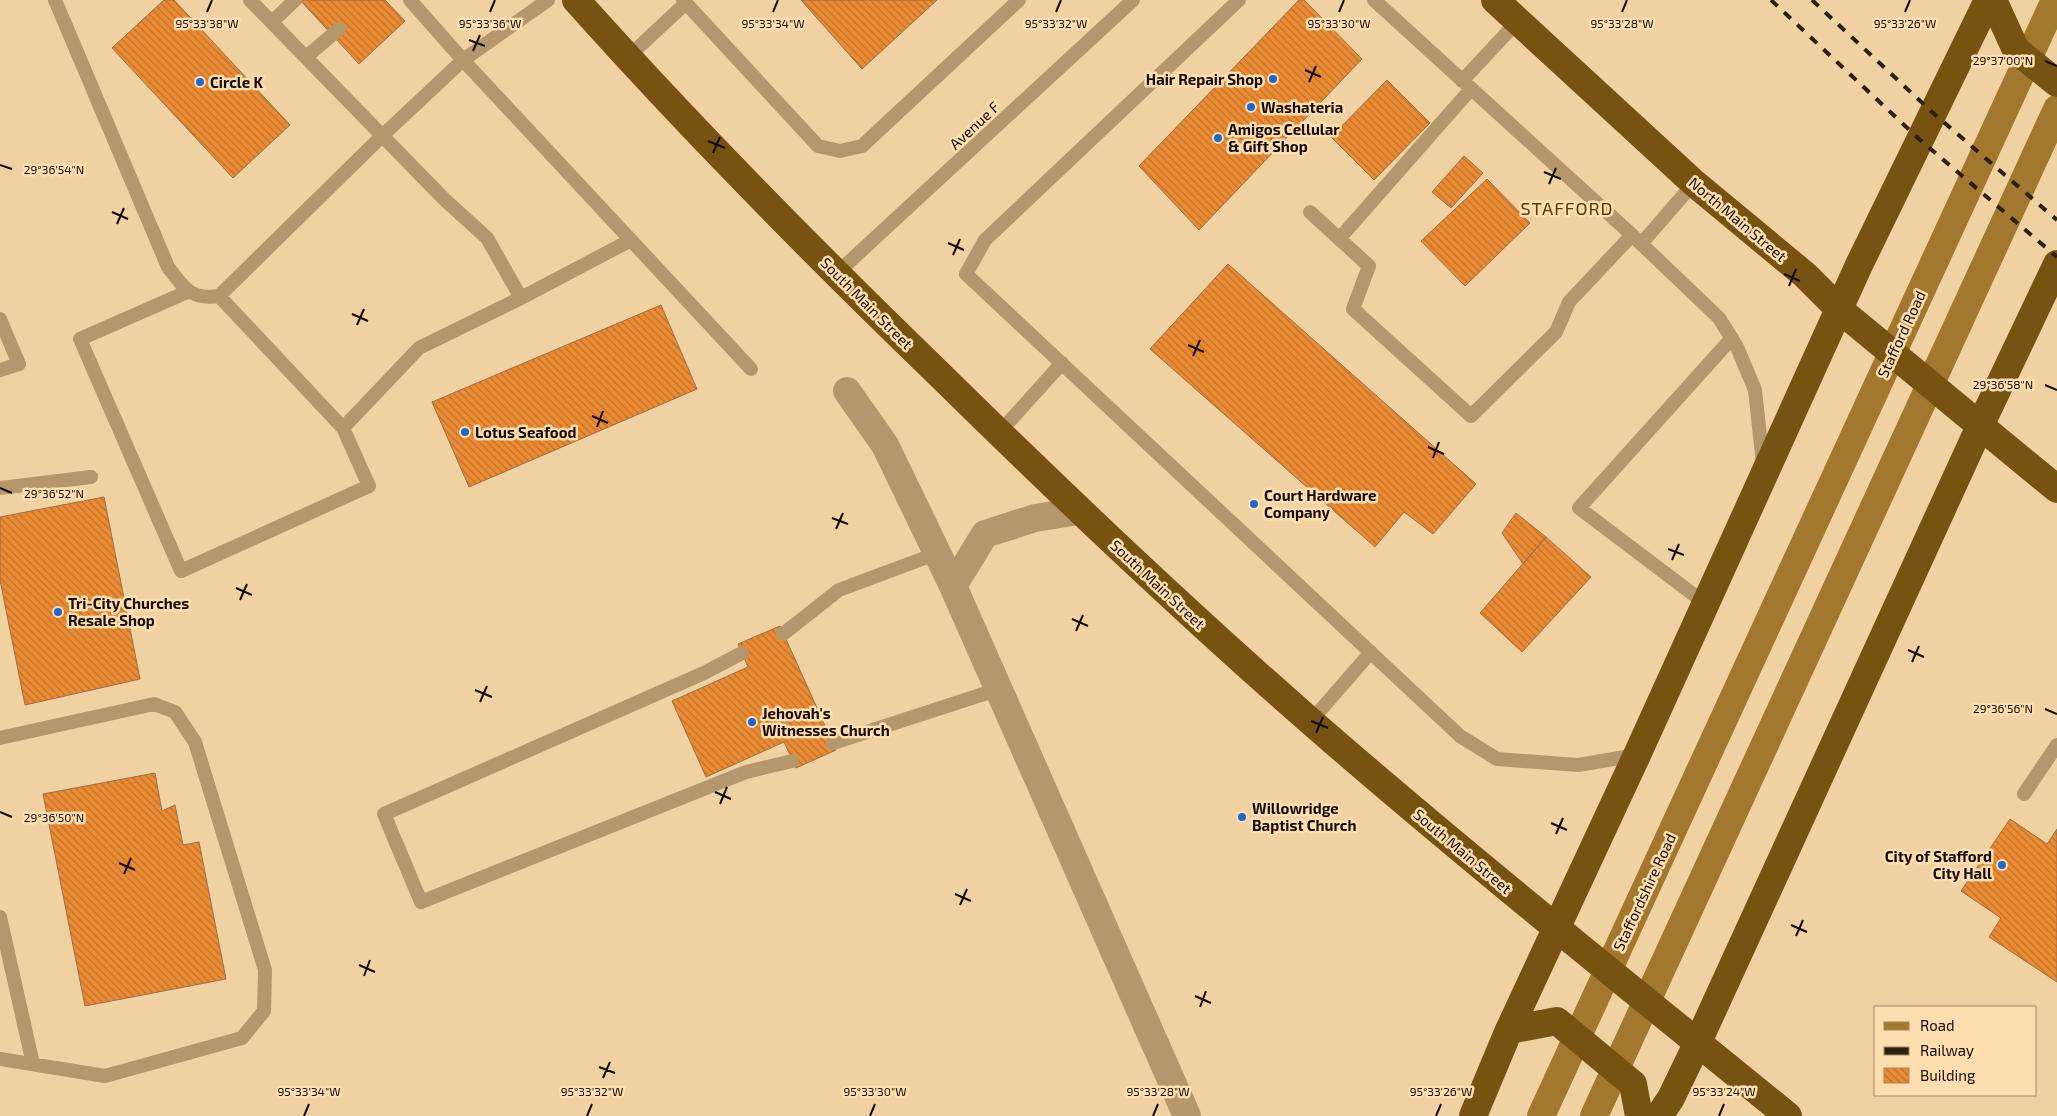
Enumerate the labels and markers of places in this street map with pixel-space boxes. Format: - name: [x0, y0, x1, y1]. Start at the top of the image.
- place label: Hair Repair Shop: [1146, 70, 1263, 88]
- place label: Circle K: [210, 73, 263, 91]
- marker: Hair Repair Shop: [1267, 73, 1279, 85]
- marker: Circle K: [194, 76, 206, 88]
- place label: Washateria: [1261, 98, 1343, 116]
- marker: Washateria: [1245, 101, 1257, 113]
- place label: Amigos Cellular & Gift Shop: [1228, 120, 1340, 155]
- marker: Amigos Cellular & Gift Shop: [1212, 132, 1224, 144]
- place label: Lotus Seafood: [475, 423, 577, 441]
- marker: Lotus Seafood: [459, 426, 471, 438]
- place label: Court Hardware Company: [1264, 486, 1377, 522]
- marker: Court Hardware Company: [1248, 498, 1260, 510]
- place label: Tri-City Churches Resale Shop: [68, 594, 189, 629]
- marker: Tri-City Churches Resale Shop: [52, 606, 64, 618]
- place label: Jehovah's Witnesses Church: [762, 704, 890, 739]
- marker: Jehovah's Witnesses Church: [746, 716, 758, 728]
- place label: Willowridge Baptist Church: [1252, 799, 1356, 834]
- marker: Willowridge Baptist Church: [1236, 811, 1248, 823]
- place label: City of Stafford City Hall: [1885, 847, 1992, 883]
- marker: City of Stafford City Hall: [1996, 859, 2008, 871]

